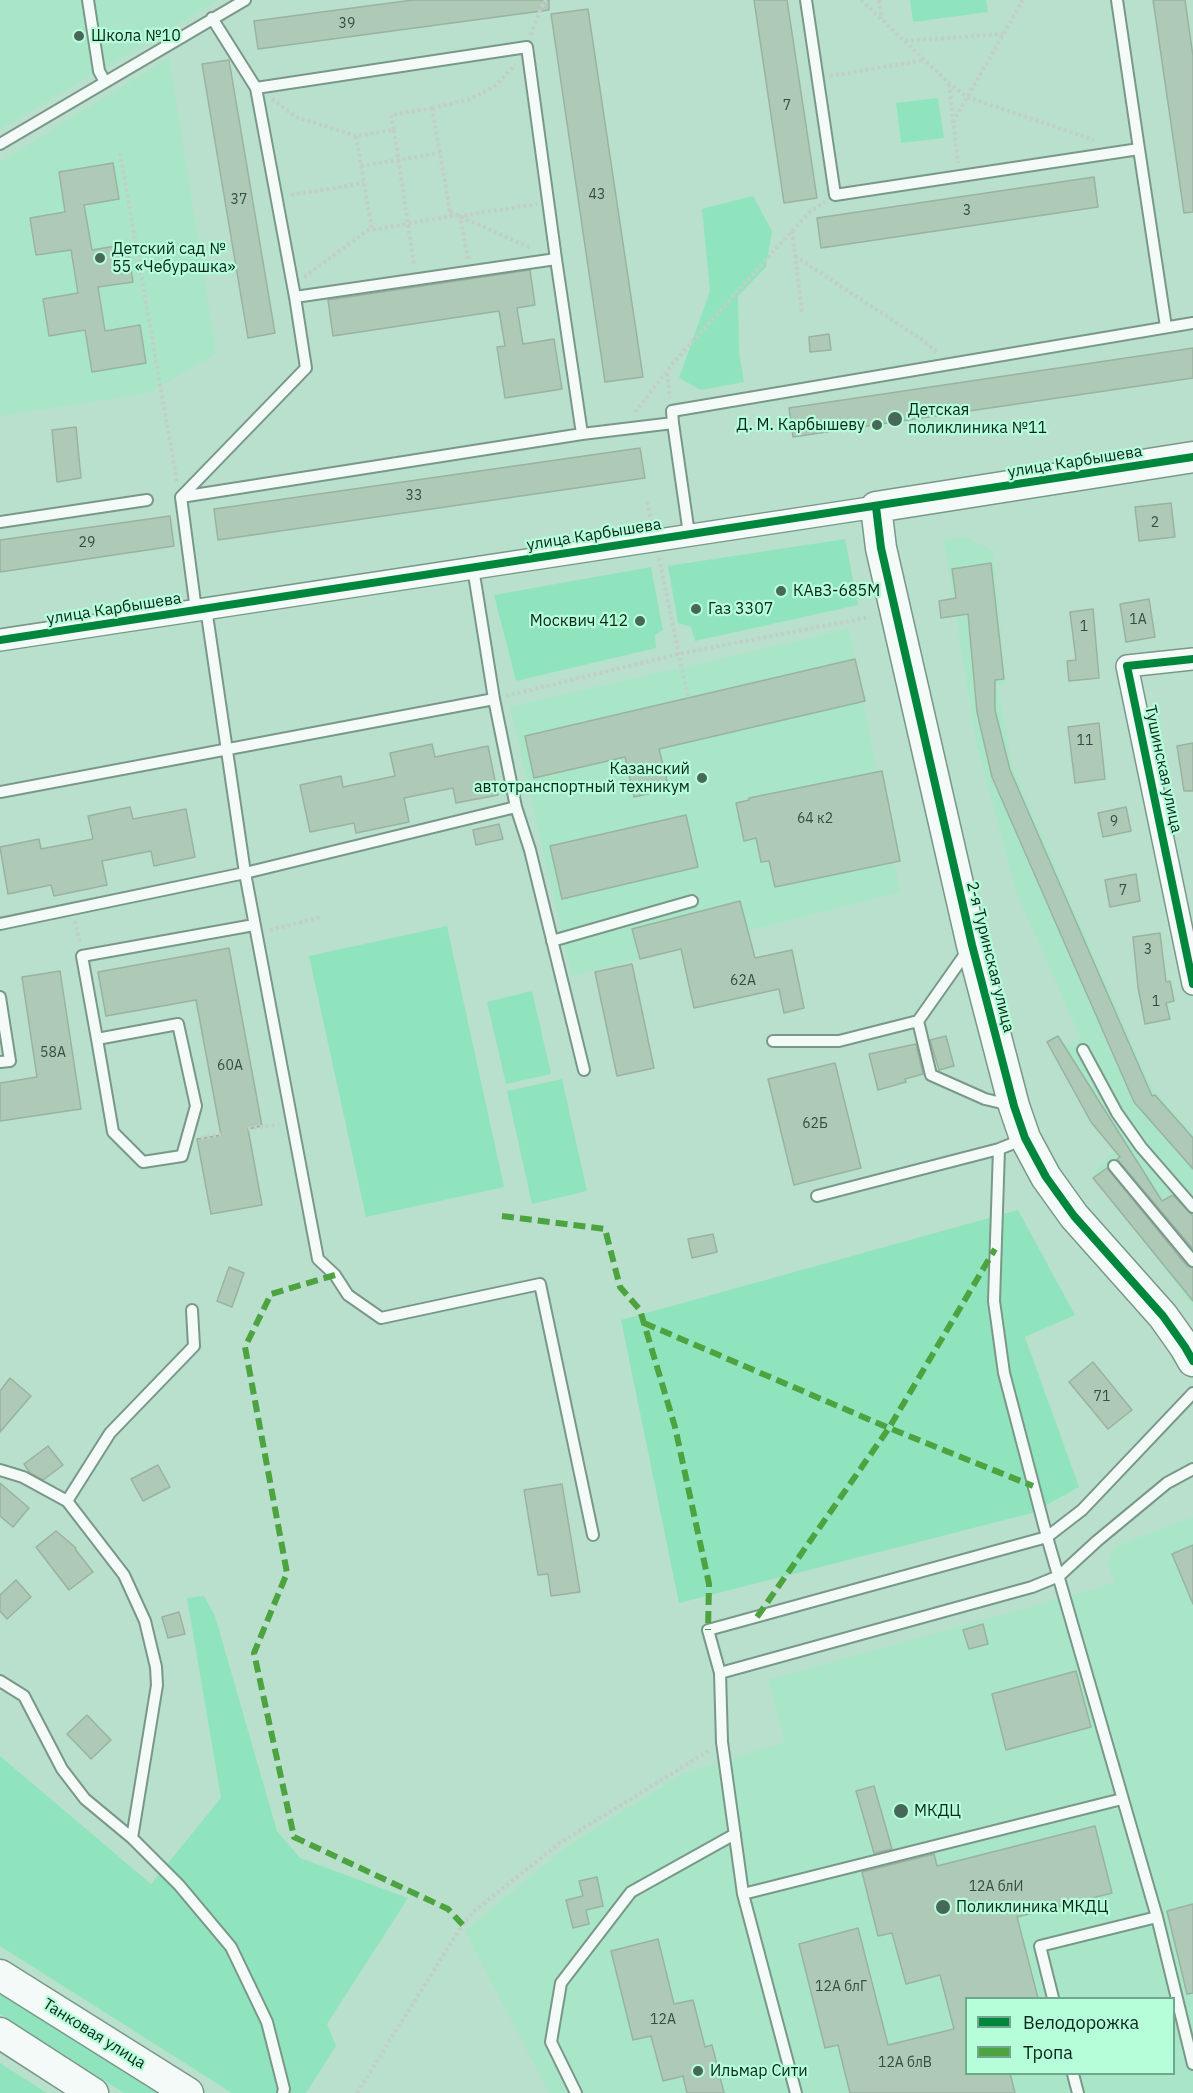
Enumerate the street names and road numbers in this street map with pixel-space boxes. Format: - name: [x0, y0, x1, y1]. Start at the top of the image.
- street label: улица Карбышева: [1006, 442, 1144, 482]
- street label: улица Карбышева: [525, 515, 663, 555]
- street label: улица Карбышева: [45, 589, 183, 629]
- street label: Тушинская улица: [1140, 703, 1186, 835]
- street label: 2-я Туринская улица: [962, 880, 1018, 1034]
- street label: Танковая улица: [39, 1995, 149, 2073]

